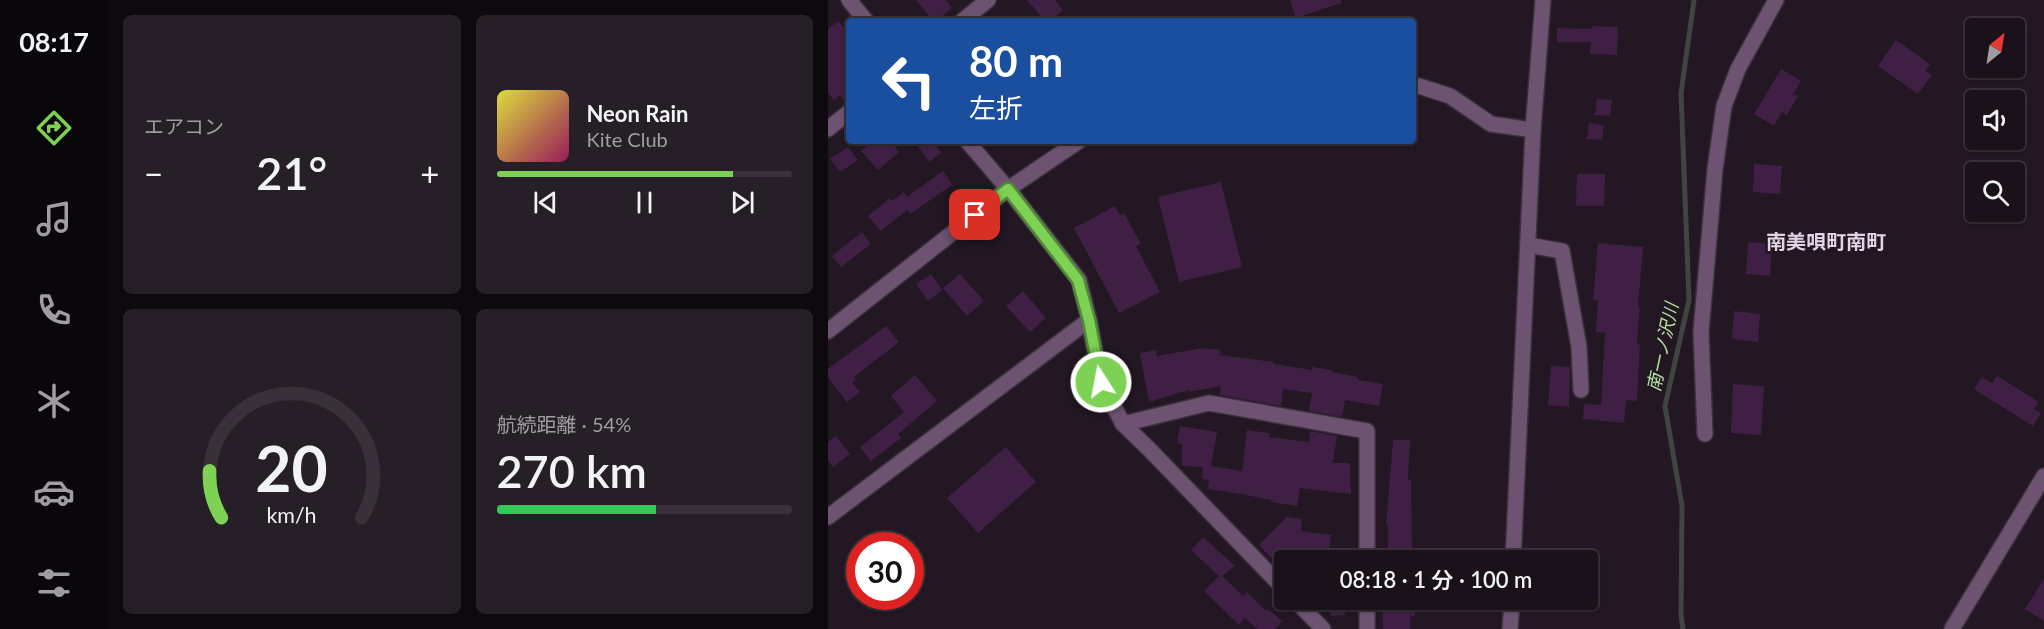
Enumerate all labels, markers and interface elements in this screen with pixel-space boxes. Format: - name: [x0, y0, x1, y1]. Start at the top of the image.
- north arrow: [1965, 18, 2025, 78]
- map controls: [1965, 18, 2025, 222]
- text: 08:17: [19, 25, 89, 58]
- text: 80 m: [969, 36, 1063, 86]
- icon: left: [870, 42, 948, 120]
- button: sound: [1965, 90, 2025, 150]
- text: 左折: [969, 91, 1023, 124]
- text: Neon Rain: [587, 100, 688, 127]
- icon: directions: [33, 107, 75, 149]
- text: エアコン: [144, 114, 224, 138]
- text: Kite Club: [587, 127, 668, 151]
- text: 21°: [256, 146, 327, 200]
- text: −: [144, 153, 163, 193]
- text: +: [420, 153, 439, 193]
- button: search: [1965, 162, 2025, 222]
- icon: previous: [529, 186, 562, 219]
- icon: pause: [628, 186, 661, 219]
- icon: next: [726, 186, 759, 219]
- pin: [949, 189, 1000, 240]
- icon: music: [33, 198, 75, 240]
- icon: arrive: [958, 198, 991, 231]
- district label: 南美唄町南町: [1766, 229, 1886, 253]
- icon: phone: [33, 289, 75, 331]
- water label: 南一ノ沢川: [1642, 299, 1683, 393]
- position arrow: [1069, 350, 1133, 414]
- icon: climate: [33, 380, 75, 422]
- text: 航続距離 · 54%: [497, 412, 631, 436]
- text: 20: [256, 430, 328, 505]
- text: 270 km: [497, 444, 647, 498]
- icon: car: [33, 471, 75, 513]
- text: km/h: [267, 503, 317, 529]
- speed limit sign: 30: [846, 532, 924, 610]
- icon: filters: [33, 562, 75, 604]
- text: 08:18 · 1 分 · 100 m: [1340, 566, 1532, 593]

